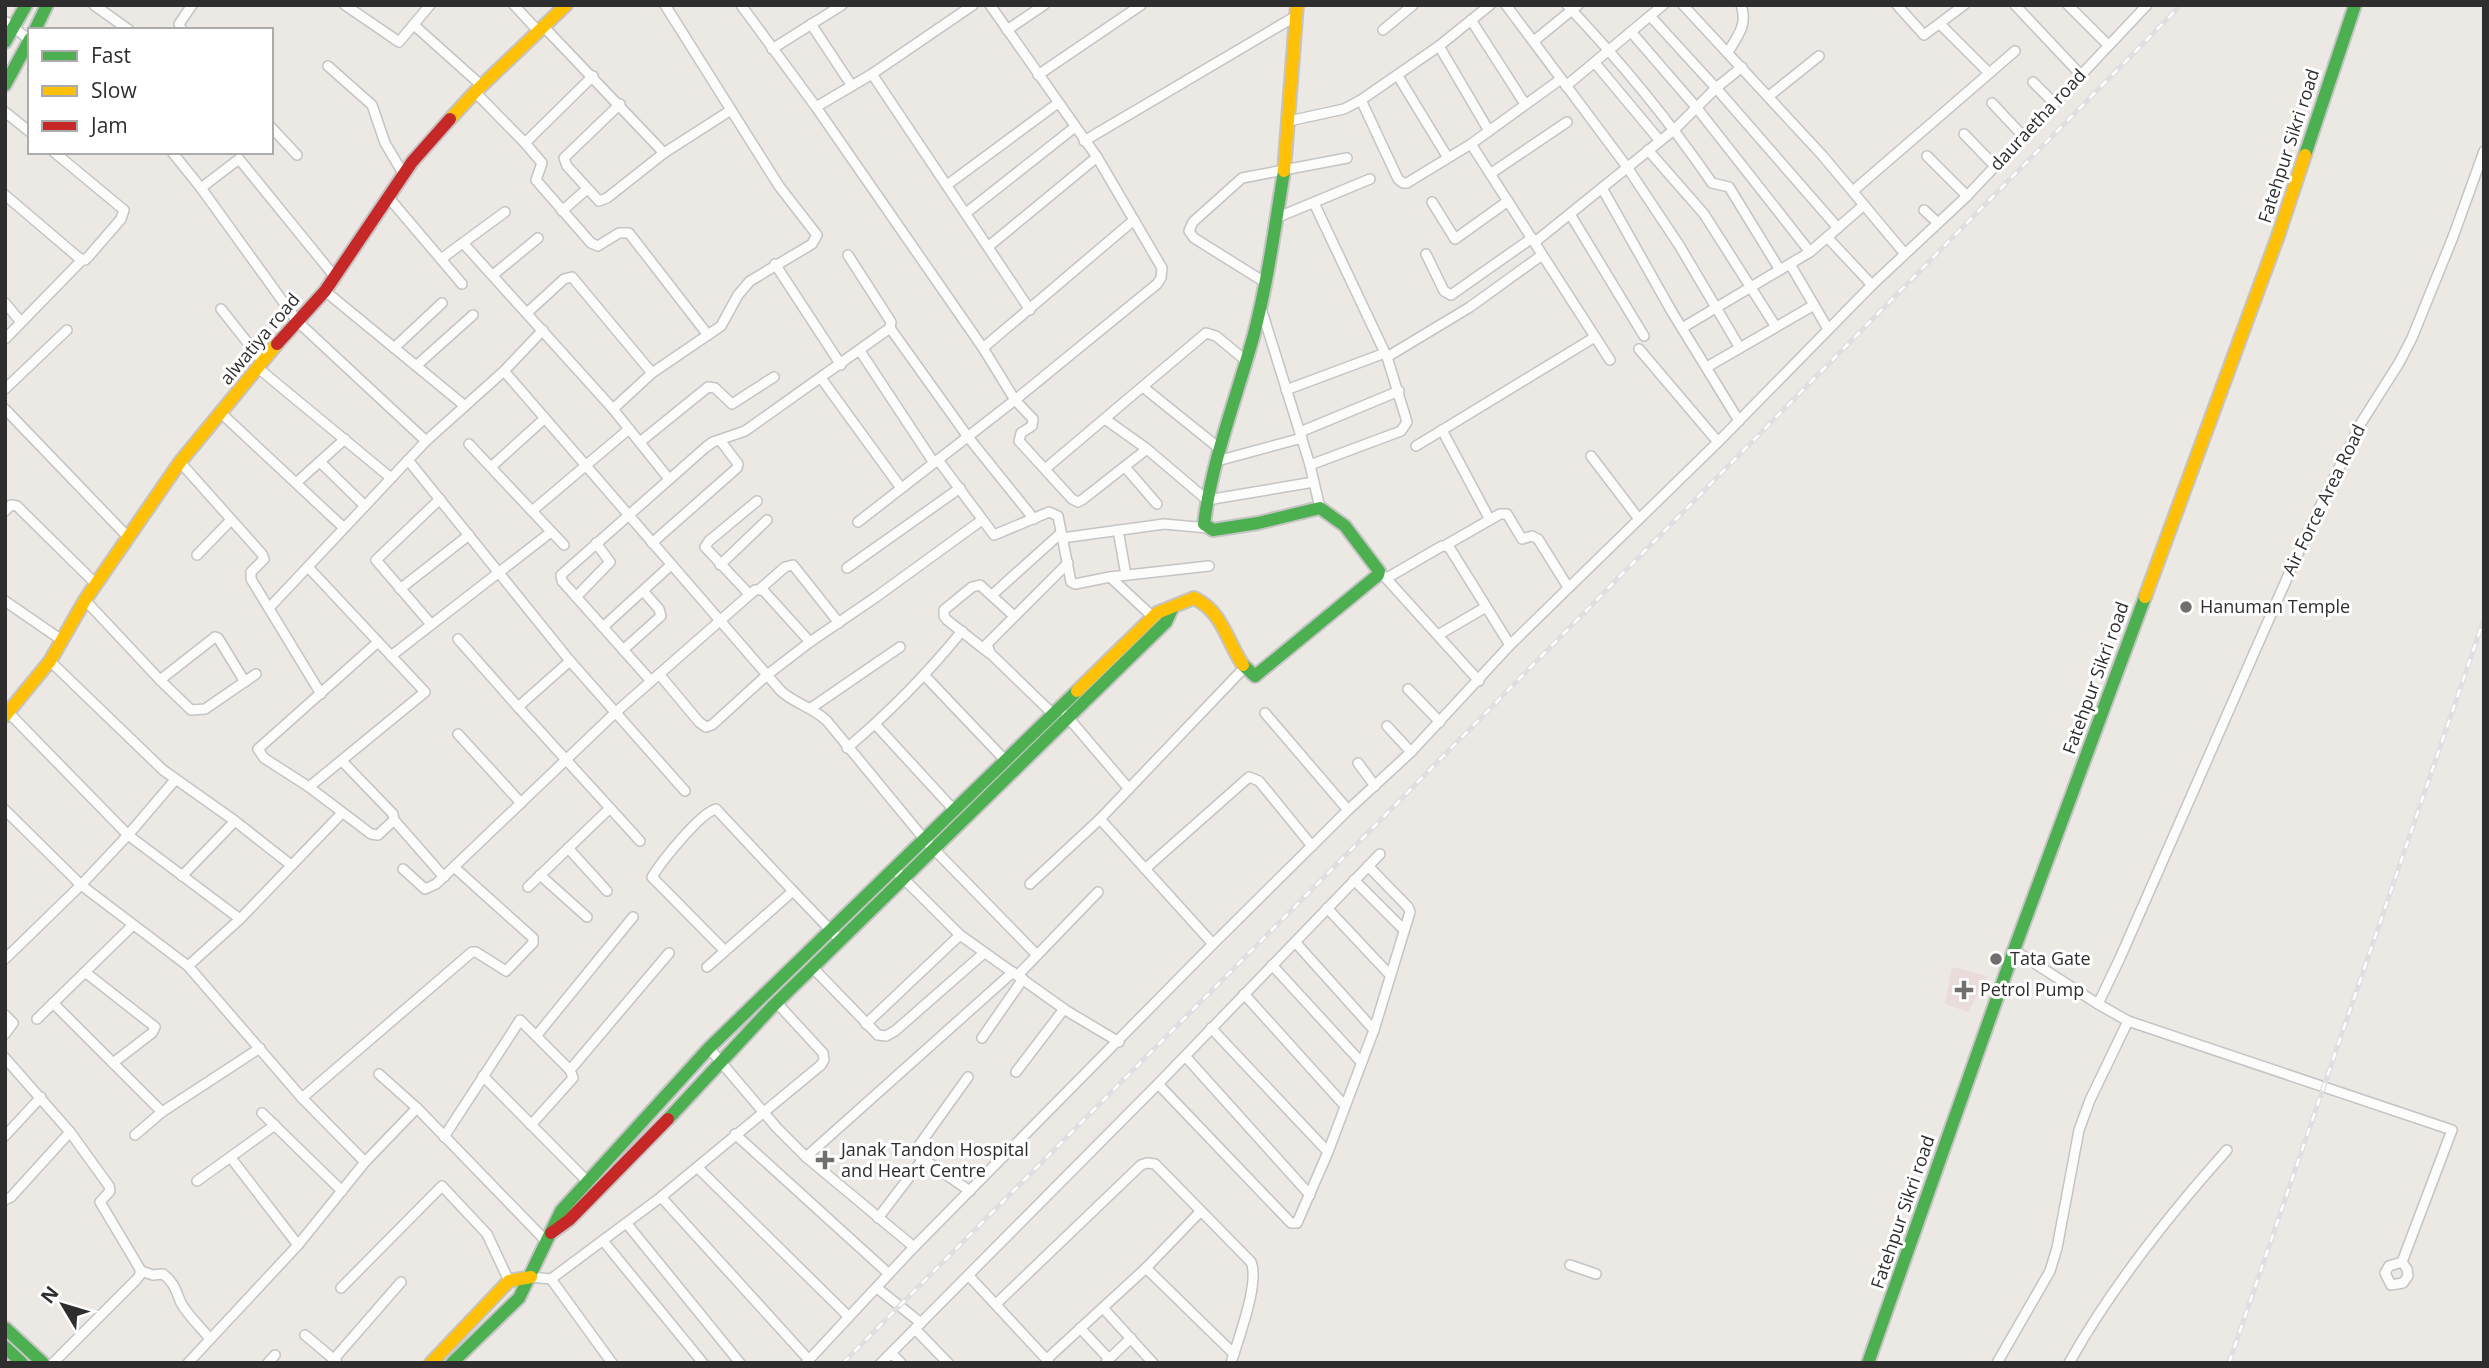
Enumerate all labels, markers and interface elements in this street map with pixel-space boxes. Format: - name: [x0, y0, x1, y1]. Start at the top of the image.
- legend: [28, 28, 273, 154]
- text: Fast: [91, 41, 131, 69]
- street label: dauraetha road: [1984, 63, 2091, 175]
- street label: Fatehpur Sikri road: [2252, 66, 2324, 226]
- text: Slow: [91, 76, 137, 104]
- text: Jam: [89, 111, 128, 139]
- street label: alwatiya road: [214, 288, 305, 389]
- street label: Air Force Area Road: [2276, 420, 2370, 579]
- place label: Hanuman Temple: [2200, 594, 2350, 618]
- street label: Fatehpur Sikri road: [2056, 598, 2134, 757]
- marker: Hanuman Temple: [2178, 599, 2194, 615]
- place label: Tata Gate: [2010, 946, 2091, 970]
- marker: Tata Gate: [1988, 951, 2004, 967]
- place label: Petrol Pump: [1980, 977, 2084, 1001]
- marker: Petrol Pump: [1954, 980, 1974, 1000]
- street label: Fatehpur Sikri road: [1865, 1132, 1940, 1292]
- place label: Janak Tandon Hospital and Heart Centre: [839, 1137, 1029, 1182]
- marker: Janak Tandon Hospital and Heart Centre: [815, 1150, 835, 1170]
- north arrow: [28, 1270, 98, 1340]
- text: N: [35, 1280, 65, 1309]

